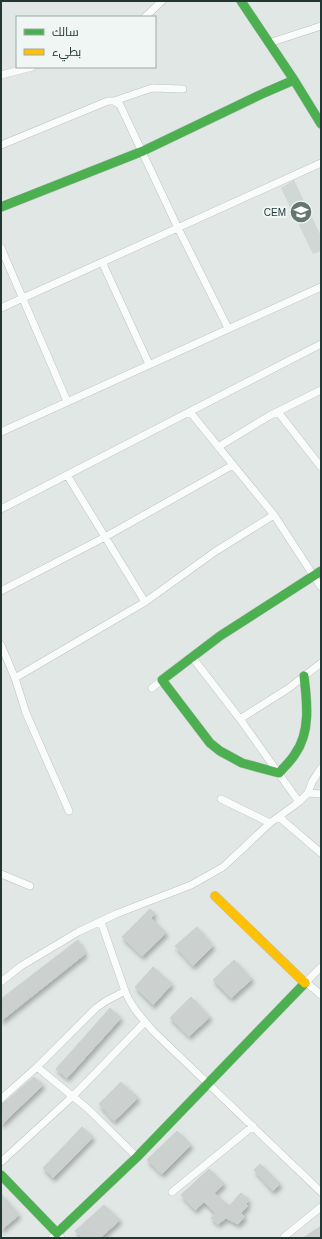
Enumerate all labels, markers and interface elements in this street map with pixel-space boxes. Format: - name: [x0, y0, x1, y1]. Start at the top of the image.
- legend: [16, 16, 156, 68]
- text: سالك: [52, 25, 79, 39]
- text: بطيء: [52, 45, 81, 62]
- school or university icon: CEM: [288, 199, 314, 225]
- place label: CEM: [264, 207, 286, 218]

